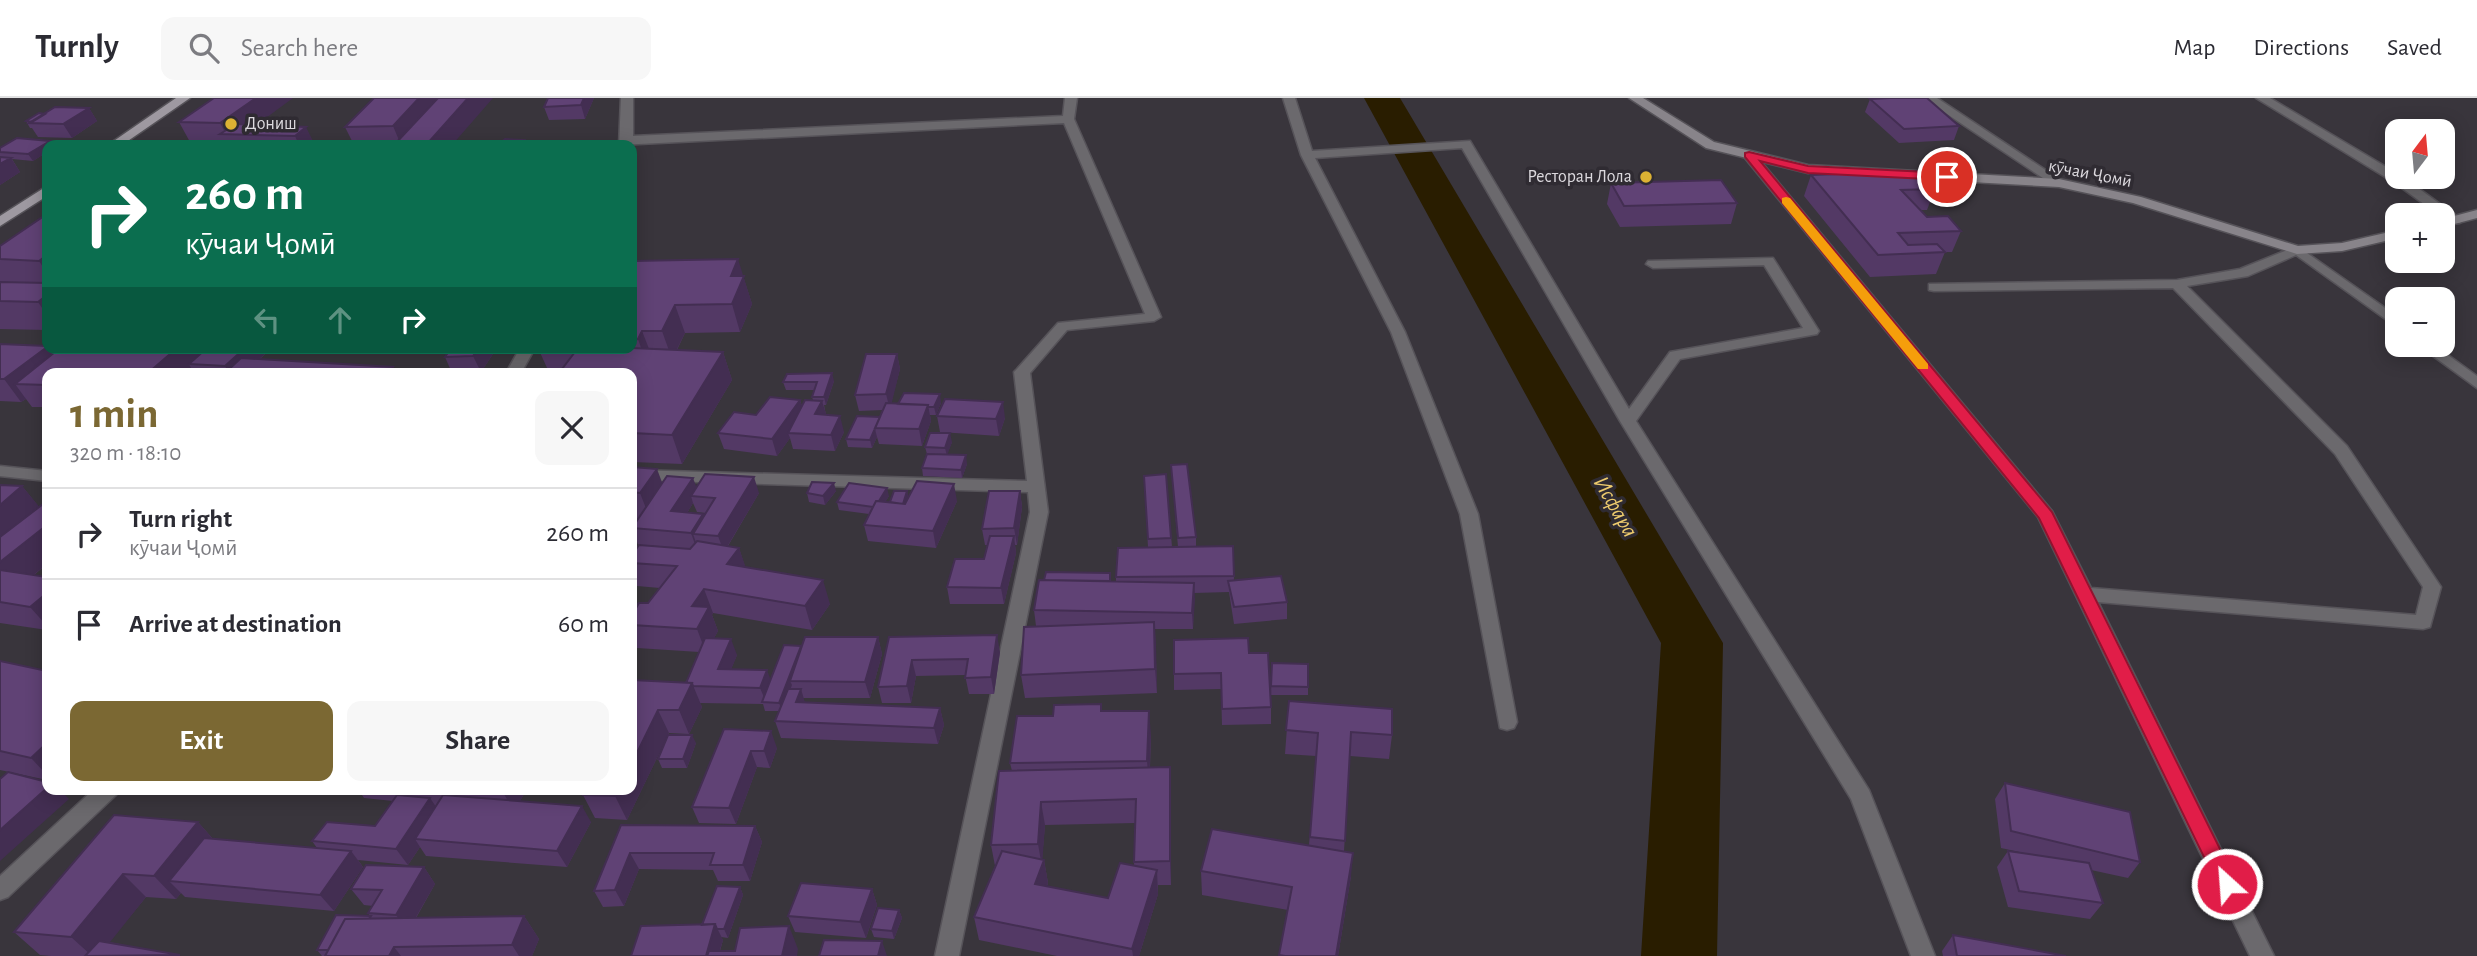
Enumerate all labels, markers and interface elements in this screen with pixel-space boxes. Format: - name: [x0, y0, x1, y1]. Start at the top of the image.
- search box: [161, 17, 651, 80]
- icon: search: [185, 29, 223, 67]
- text: Turnly: [35, 31, 119, 64]
- text: Search here: [241, 35, 358, 61]
- text: Map: [2173, 36, 2215, 60]
- text: Directions: [2253, 36, 2349, 60]
- text: Saved: [2387, 36, 2442, 60]
- place label: Дониш: [245, 115, 297, 133]
- marker: Дониш: [223, 116, 239, 132]
- north arrow: [2385, 119, 2455, 189]
- map controls: [2385, 119, 2455, 357]
- pin: [1917, 147, 1977, 207]
- street label: кӯчаи Ҷомӣ: [2047, 157, 2133, 191]
- icon: arrive: [1928, 158, 1966, 196]
- icon: right: [70, 168, 161, 259]
- place label: Ресторан Лола: [1527, 168, 1632, 186]
- marker: Ресторан Лола: [1638, 169, 1654, 185]
- text: 260 m: [185, 170, 304, 219]
- button: +: [2385, 203, 2455, 273]
- text: кӯчаи Ҷомӣ: [185, 228, 336, 260]
- button: −: [2385, 287, 2455, 357]
- icon: left: [248, 301, 286, 339]
- icon: ahead: [321, 301, 359, 339]
- icon: right: [394, 301, 432, 339]
- button: close: [535, 391, 609, 465]
- text: 1 min: [70, 393, 159, 435]
- text: 320 m · 18:10: [70, 442, 181, 465]
- water label: Исфара: [1589, 473, 1641, 541]
- text: Turn right: [129, 506, 232, 532]
- icon: right: [70, 515, 108, 553]
- text: 260 m: [546, 520, 609, 546]
- text: кӯчаи Ҷомӣ: [129, 537, 237, 560]
- icon: arrive: [70, 606, 108, 644]
- text: Arrive at destination: [129, 611, 342, 637]
- text: 60 m: [558, 611, 609, 637]
- button: Exit: [70, 701, 333, 781]
- button: Share: [347, 701, 609, 781]
- position arrow: [2190, 847, 2264, 921]

